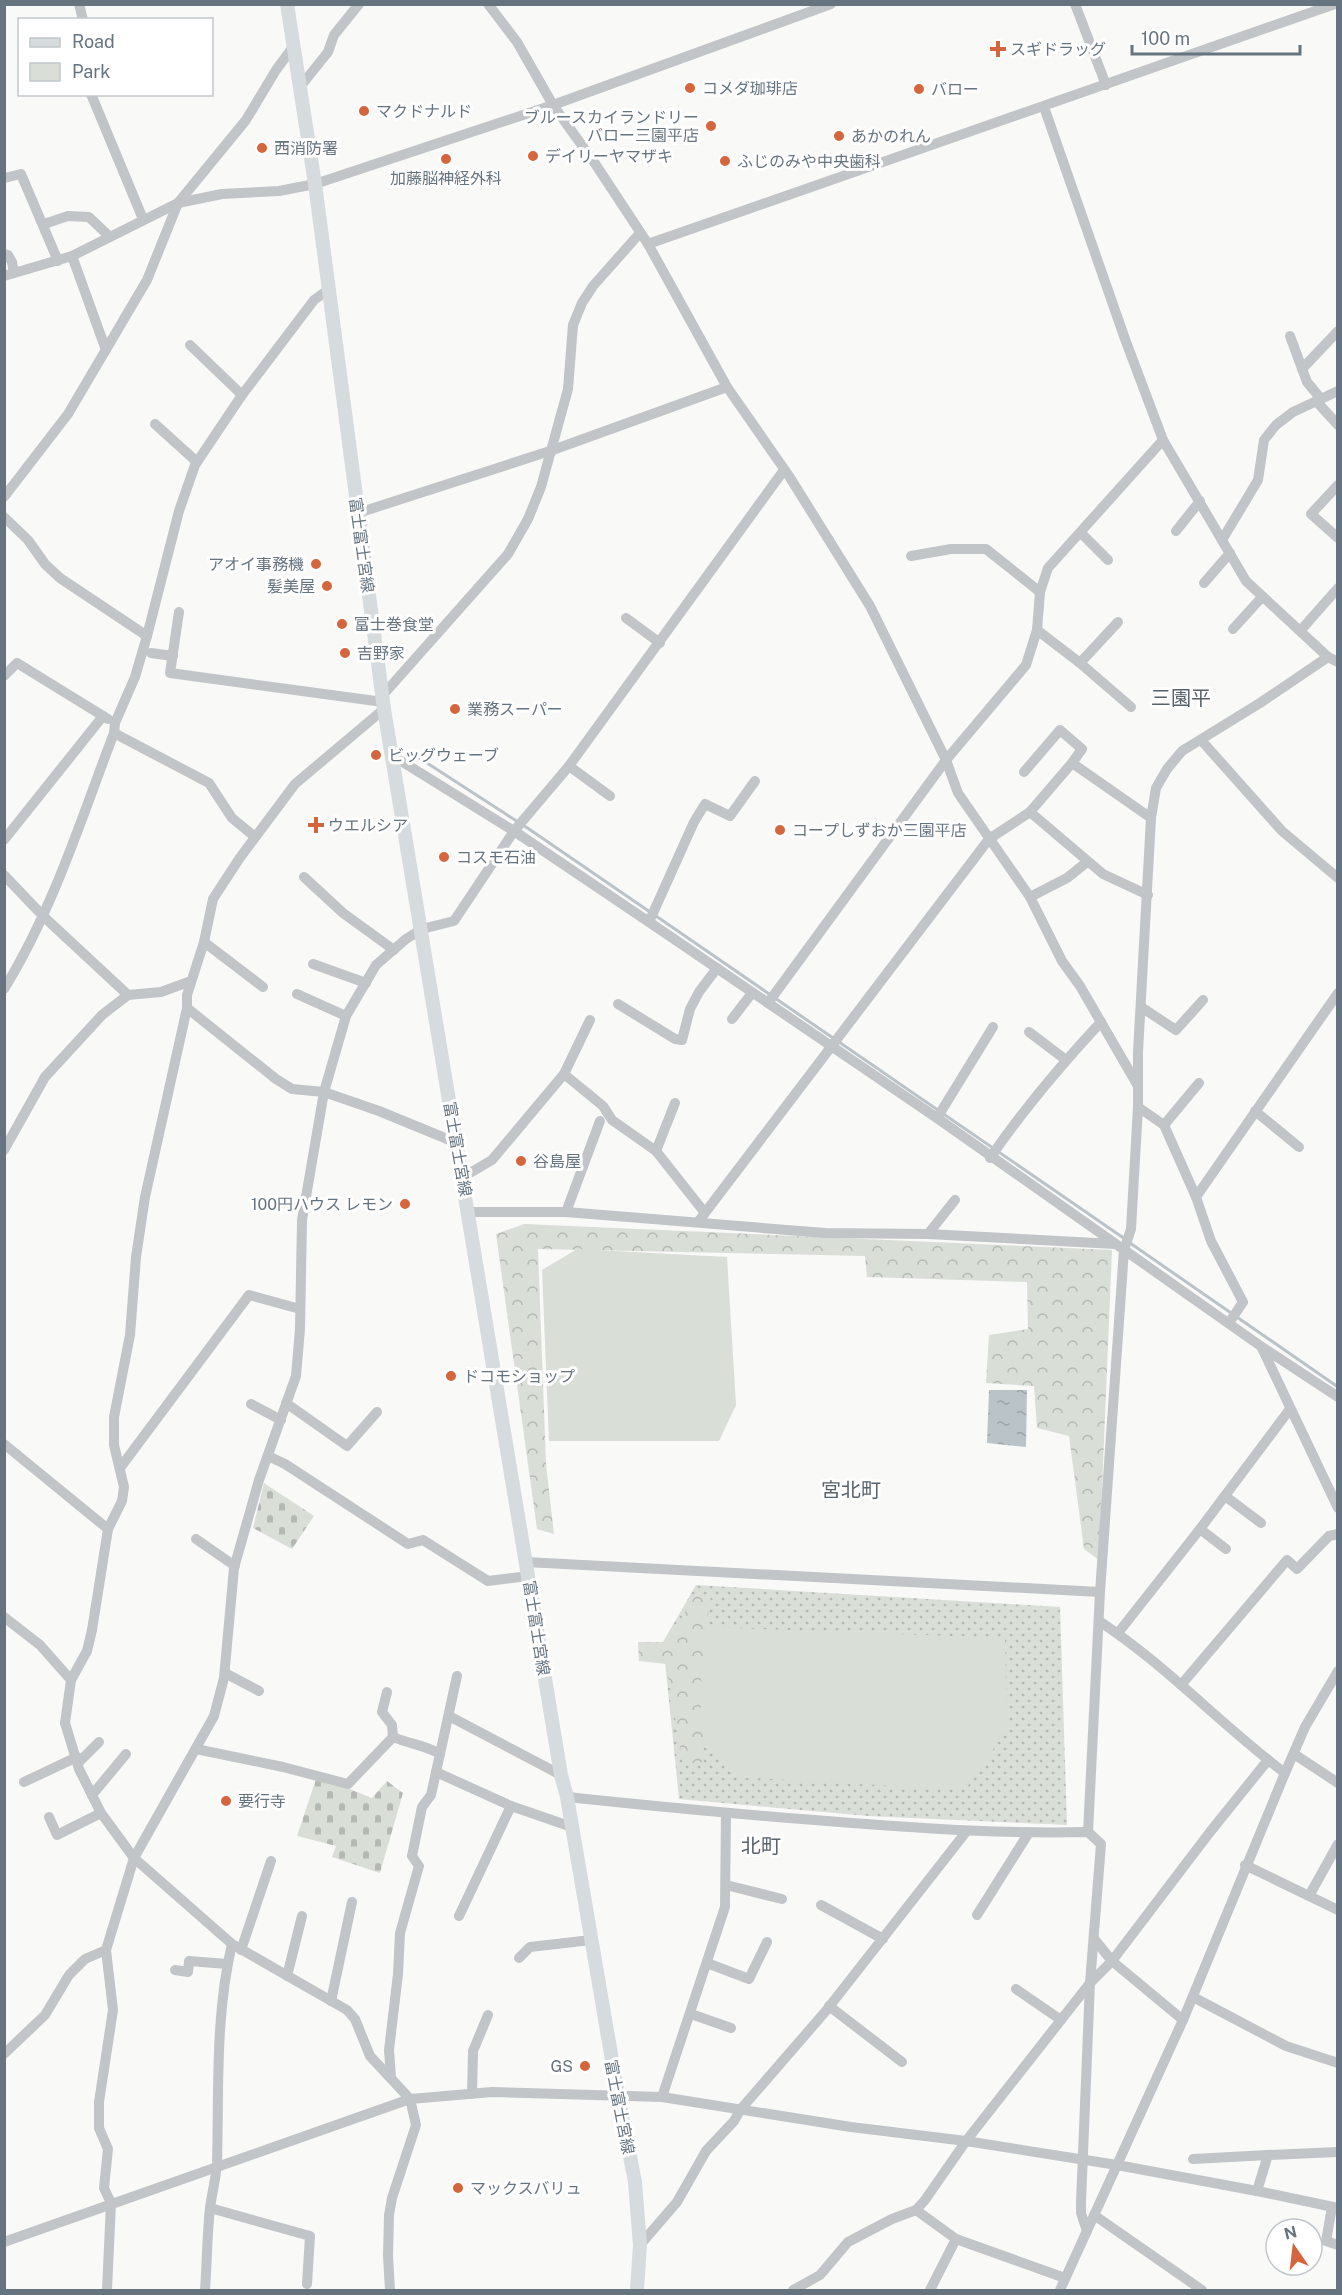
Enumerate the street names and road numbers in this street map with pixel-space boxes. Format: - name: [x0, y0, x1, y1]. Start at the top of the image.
- street label: 富士富士宮線: [345, 496, 378, 594]
- street label: 富士富士宮線: [440, 1100, 475, 1198]
- street label: 富士富士宮線: [520, 1579, 553, 1677]
- street label: 富士富士宮線: [601, 2058, 638, 2156]

